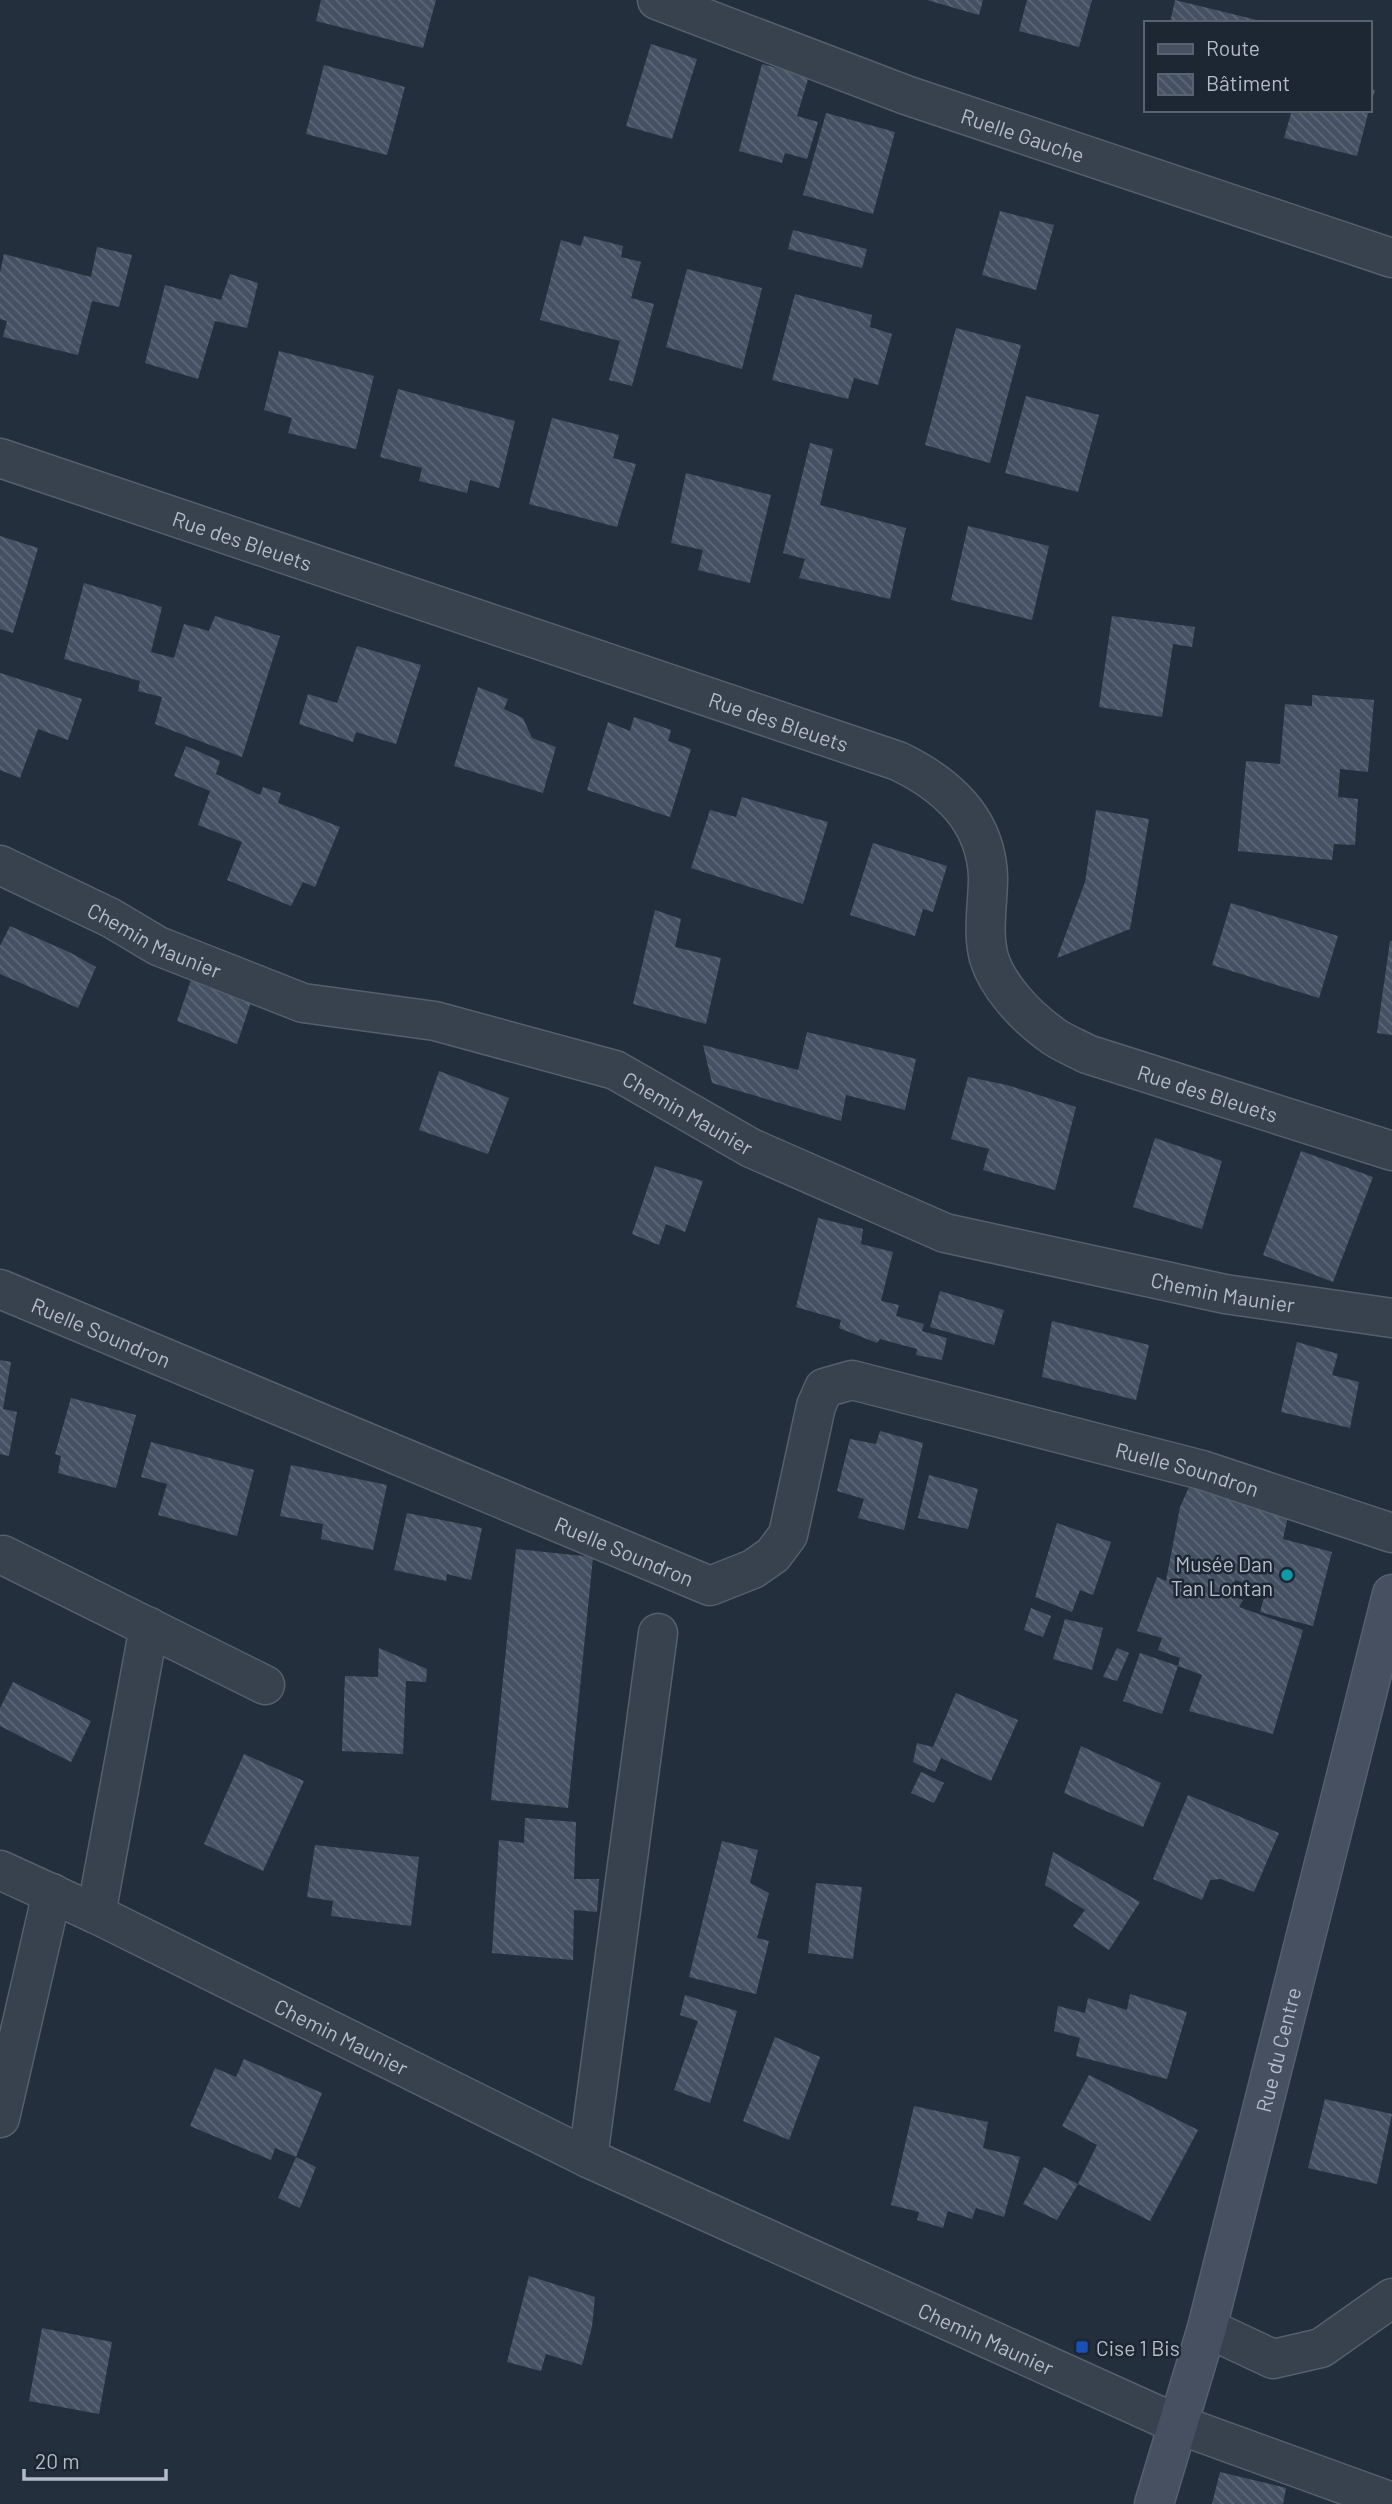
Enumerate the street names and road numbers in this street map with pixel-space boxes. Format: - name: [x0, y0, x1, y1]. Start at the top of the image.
- street label: Ruelle Gauche: [958, 102, 1088, 167]
- street label: Rue des Bleuets: [170, 505, 316, 575]
- street label: Rue des Bleuets: [706, 686, 852, 756]
- street label: Chemin Maunier: [84, 896, 226, 982]
- street label: Rue des Bleuets: [1135, 1058, 1281, 1126]
- street label: Chemin Maunier: [619, 1065, 758, 1159]
- street label: Chemin Maunier: [1149, 1266, 1297, 1316]
- street label: Ruelle Soundron: [28, 1291, 175, 1372]
- street label: Ruelle Soundron: [1113, 1436, 1263, 1501]
- street label: Ruelle Soundron: [551, 1510, 698, 1590]
- street label: Rue du Centre: [1249, 1984, 1305, 2115]
- street label: Chemin Maunier: [271, 1992, 413, 2080]
- street label: Chemin Maunier: [915, 2297, 1058, 2380]

